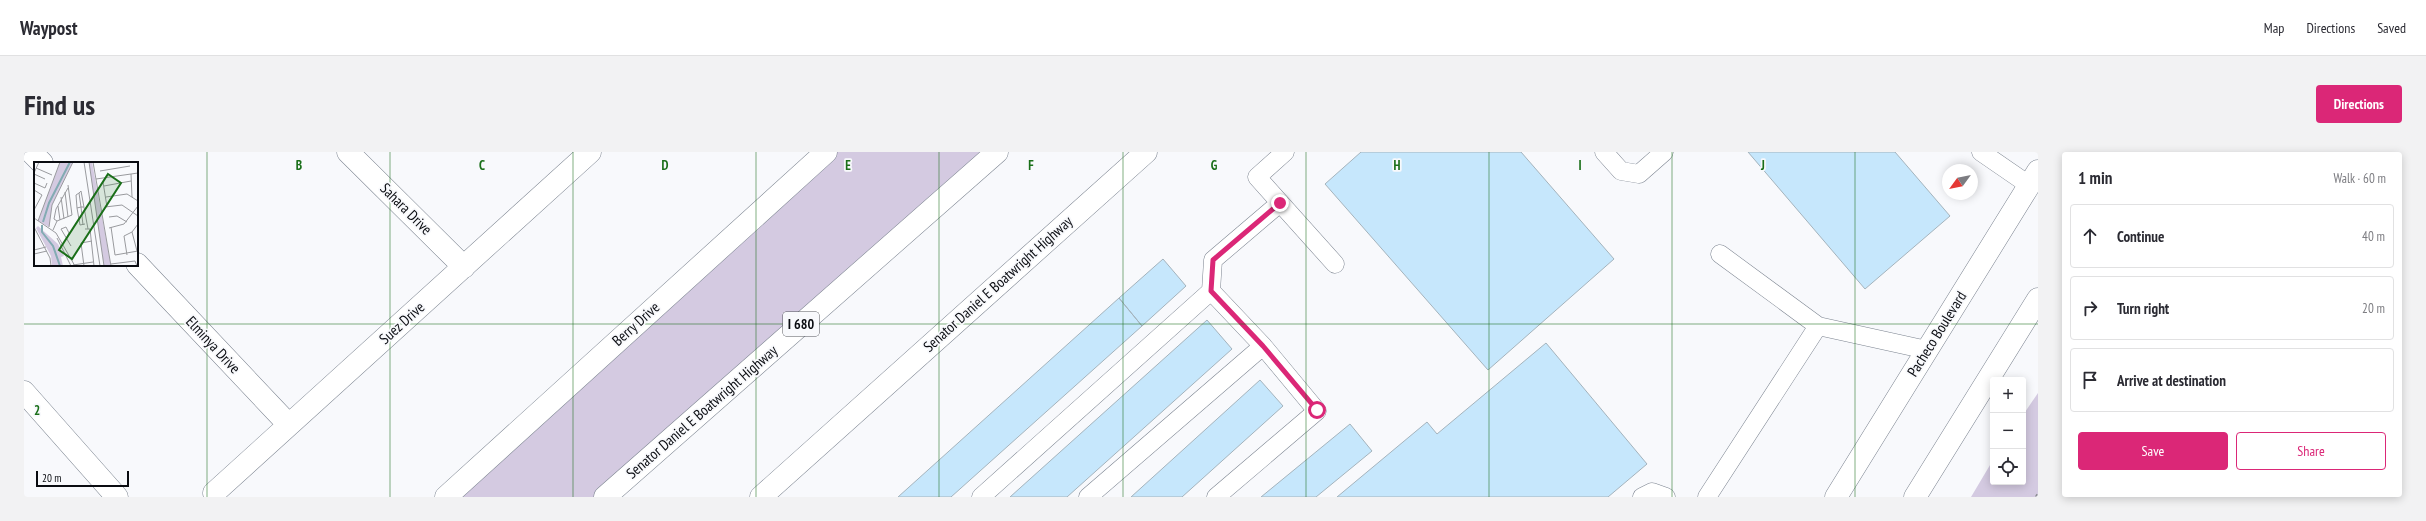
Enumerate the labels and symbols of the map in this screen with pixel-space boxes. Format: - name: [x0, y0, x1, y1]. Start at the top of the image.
- text: B: [296, 157, 302, 174]
- text: C: [479, 157, 485, 174]
- text: D: [662, 157, 669, 174]
- text: E: [845, 157, 851, 174]
- text: F: [1028, 157, 1034, 174]
- text: G: [1211, 157, 1218, 174]
- text: H: [1394, 157, 1401, 174]
- text: I: [1578, 157, 1582, 174]
- text: J: [1760, 157, 1765, 174]
- inset map: [34, 162, 138, 266]
- north arrow: [1942, 164, 1978, 200]
- street label: Sahara Drive: [376, 179, 436, 239]
- route end: [1271, 194, 1289, 212]
- street label: Senator Daniel E Boatwright Highway: [919, 211, 1076, 356]
- street label: Pacheco Boulevard: [1903, 288, 1970, 380]
- street label: Suez Drive: [375, 297, 428, 348]
- street label: Berry Drive: [608, 297, 663, 350]
- street label: Elminya Drive: [182, 312, 245, 377]
- road number: I 680: [783, 312, 819, 336]
- street label: Senator Daniel E Boatwright Highway: [622, 340, 782, 483]
- route start: [1308, 401, 1326, 419]
- text: 2: [34, 402, 40, 419]
- scale bar: [36, 469, 129, 488]

